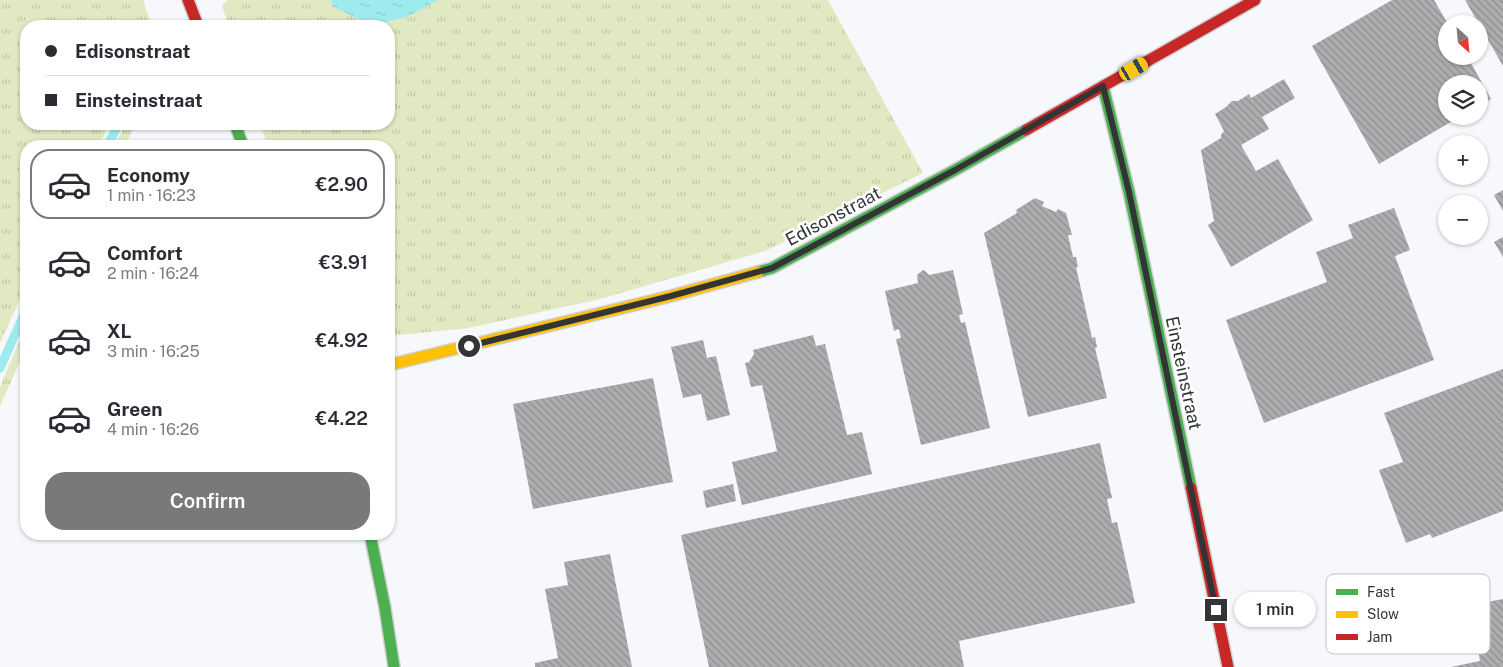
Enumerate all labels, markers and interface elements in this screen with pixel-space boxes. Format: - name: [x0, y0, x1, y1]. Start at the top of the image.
- north arrow: [1438, 15, 1488, 65]
- map controls: [1438, 15, 1488, 245]
- text: Edisonstraat: [75, 40, 190, 62]
- car: [1117, 55, 1150, 83]
- button: layers: [1438, 75, 1488, 125]
- text: Einsteinstraat: [75, 89, 203, 111]
- button: +: [1438, 135, 1488, 185]
- icon: car: [47, 162, 92, 207]
- text: Economy: [107, 164, 190, 186]
- text: €2.90: [316, 173, 368, 195]
- street label: Edisonstraat: [782, 182, 884, 250]
- text: 1 min · 16:23: [107, 186, 196, 205]
- button: −: [1438, 195, 1488, 245]
- icon: car: [47, 240, 92, 285]
- text: Comfort: [107, 242, 183, 264]
- text: €3.91: [319, 251, 368, 273]
- text: 2 min · 16:24: [107, 264, 199, 283]
- street label: Einsteinstraat: [1162, 314, 1206, 432]
- icon: car: [47, 318, 92, 363]
- text: XL: [107, 320, 132, 342]
- text: €4.92: [315, 329, 368, 351]
- route start: [458, 335, 480, 357]
- text: 3 min · 16:25: [107, 342, 200, 361]
- icon: car: [47, 396, 92, 441]
- text: Green: [107, 398, 162, 420]
- text: €4.22: [315, 407, 368, 429]
- text: 4 min · 16:26: [107, 420, 199, 439]
- button: Confirm: [45, 472, 370, 530]
- legend: [1326, 574, 1490, 654]
- text: Fast: [1367, 584, 1395, 600]
- callout: 1 min: [1234, 592, 1316, 628]
- route end: [1205, 599, 1227, 621]
- text: 1 min: [1256, 600, 1294, 619]
- text: Slow: [1367, 606, 1399, 622]
- text: Jam: [1367, 629, 1392, 645]

